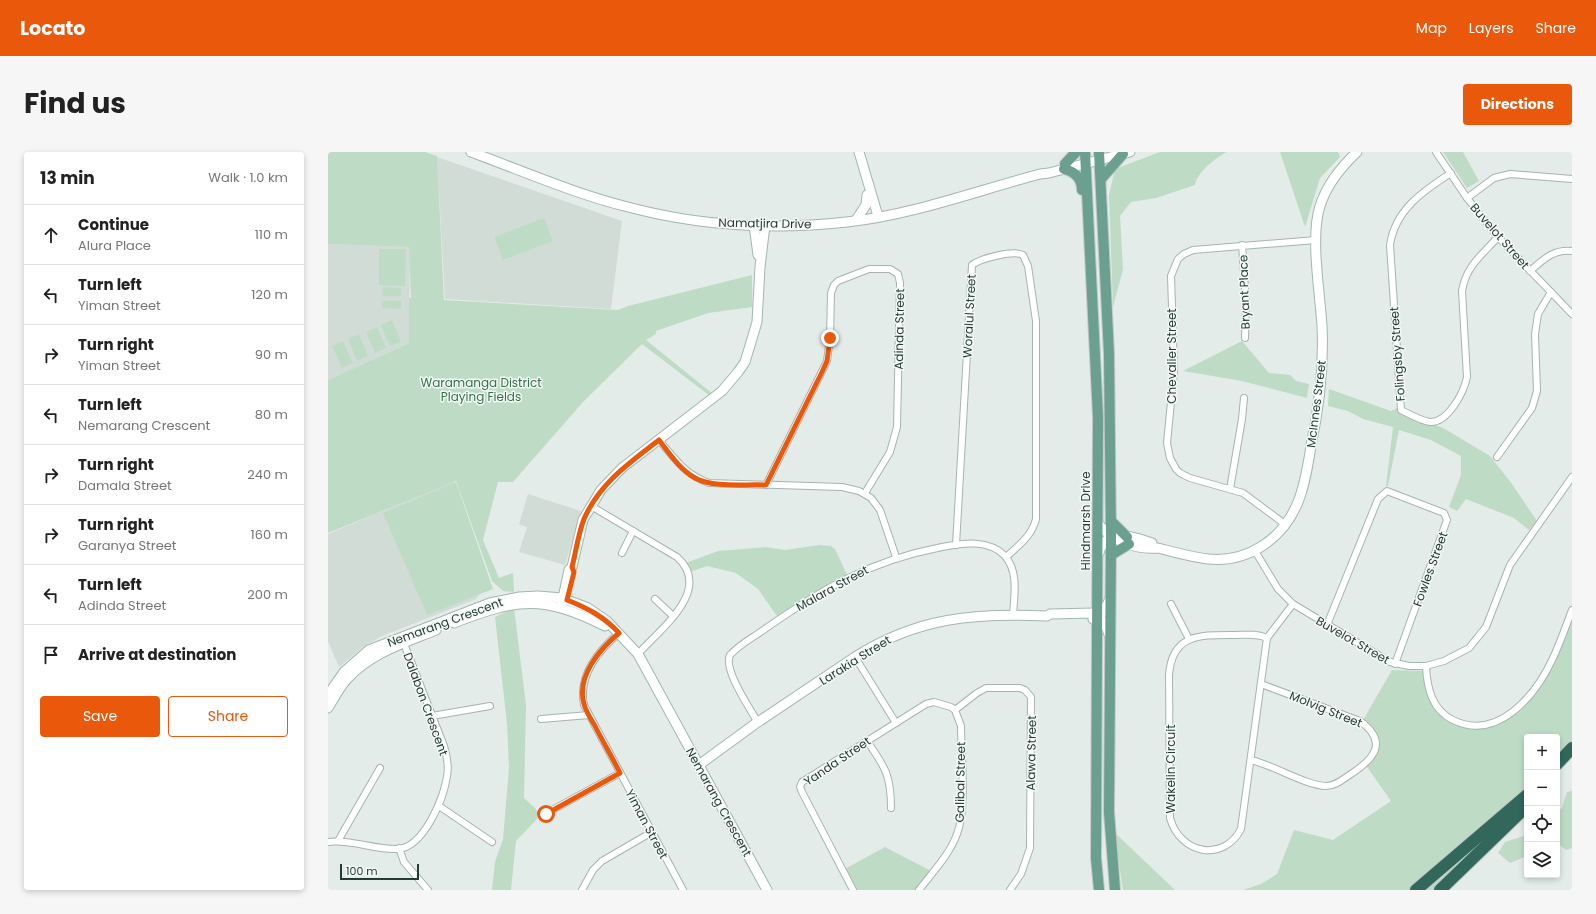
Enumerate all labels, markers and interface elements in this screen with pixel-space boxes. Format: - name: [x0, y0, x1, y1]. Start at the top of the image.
- text: Locato: [20, 15, 85, 42]
- text: Map: [1416, 18, 1447, 38]
- text: Layers: [1469, 18, 1513, 38]
- text: Share: [1535, 18, 1576, 38]
- text: Find us: [24, 84, 126, 123]
- button: Directions: [1463, 84, 1572, 125]
- text: 13 min: [40, 166, 95, 190]
- text: Walk · 1.0 km: [208, 168, 288, 187]
- street label: Buvelot Street: [1467, 199, 1533, 273]
- text: Continue: [78, 214, 149, 235]
- street label: Namatjira Drive: [718, 214, 812, 232]
- icon: ahead: [40, 224, 62, 246]
- text: 110 m: [255, 225, 288, 244]
- text: Alura Place: [78, 236, 151, 255]
- street label: Bryant Place: [1234, 254, 1254, 330]
- text: Turn left: [78, 274, 142, 295]
- street label: Woralul Street: [958, 274, 980, 358]
- icon: left: [40, 284, 62, 306]
- text: 120 m: [251, 285, 288, 304]
- street label: Adinda Street: [890, 288, 908, 370]
- text: Yiman Street: [78, 296, 161, 315]
- street label: Folingsby Street: [1385, 306, 1409, 402]
- street label: Chevalier Street: [1163, 308, 1180, 404]
- route end: [821, 329, 839, 347]
- text: Turn right: [78, 334, 154, 355]
- icon: right: [40, 344, 62, 366]
- text: 90 m: [255, 345, 288, 364]
- text: Yiman Street: [78, 356, 161, 375]
- street label: McInnes Street: [1302, 359, 1330, 449]
- park label: Waramanga District Playing Fields: [420, 374, 542, 405]
- text: Turn left: [78, 394, 142, 415]
- icon: left: [40, 404, 62, 426]
- text: 80 m: [255, 405, 288, 424]
- text: Nemarang Crescent: [78, 416, 210, 435]
- text: Turn right: [78, 454, 154, 475]
- icon: right: [40, 464, 62, 486]
- text: 240 m: [247, 465, 288, 484]
- street label: Hindmarsh Drive: [1077, 471, 1094, 571]
- text: Damala Street: [78, 476, 172, 495]
- text: Turn right: [78, 514, 154, 535]
- icon: right: [40, 524, 62, 546]
- text: 160 m: [251, 525, 288, 544]
- street label: Fowles Street: [1409, 529, 1451, 609]
- text: Garanya Street: [78, 536, 177, 555]
- street label: Malara Street: [793, 561, 871, 615]
- text: Turn left: [78, 574, 142, 595]
- icon: left: [40, 584, 62, 606]
- text: 200 m: [247, 585, 288, 604]
- street label: Nemarang Crescent: [385, 593, 505, 651]
- text: Adinda Street: [78, 596, 166, 615]
- street label: Buvelot Street: [1313, 612, 1393, 668]
- street label: Larakia Street: [816, 631, 894, 689]
- icon: arrive: [40, 644, 62, 666]
- text: Arrive at destination: [78, 644, 236, 665]
- street label: Dalabon Crescent: [399, 650, 453, 758]
- street label: Molvig Street: [1287, 687, 1365, 731]
- button: Save: [40, 696, 160, 737]
- button: Share: [168, 696, 288, 737]
- street label: Alawa Street: [1022, 715, 1040, 791]
- street label: Wakelin Circuit: [1162, 724, 1179, 814]
- street label: Yanda Street: [800, 732, 874, 790]
- map controls: [1524, 734, 1560, 878]
- button: +: [1524, 734, 1560, 770]
- street label: Galibal Street: [951, 741, 969, 823]
- street label: Nemarang Crescent: [682, 744, 756, 860]
- button: −: [1524, 770, 1560, 806]
- street label: Yiman Street: [622, 786, 672, 862]
- route start: [537, 805, 555, 823]
- button: locate: [1524, 806, 1560, 842]
- button: layers: [1524, 842, 1560, 878]
- scale bar: [340, 862, 419, 881]
- text: 100 m: [346, 863, 378, 879]

